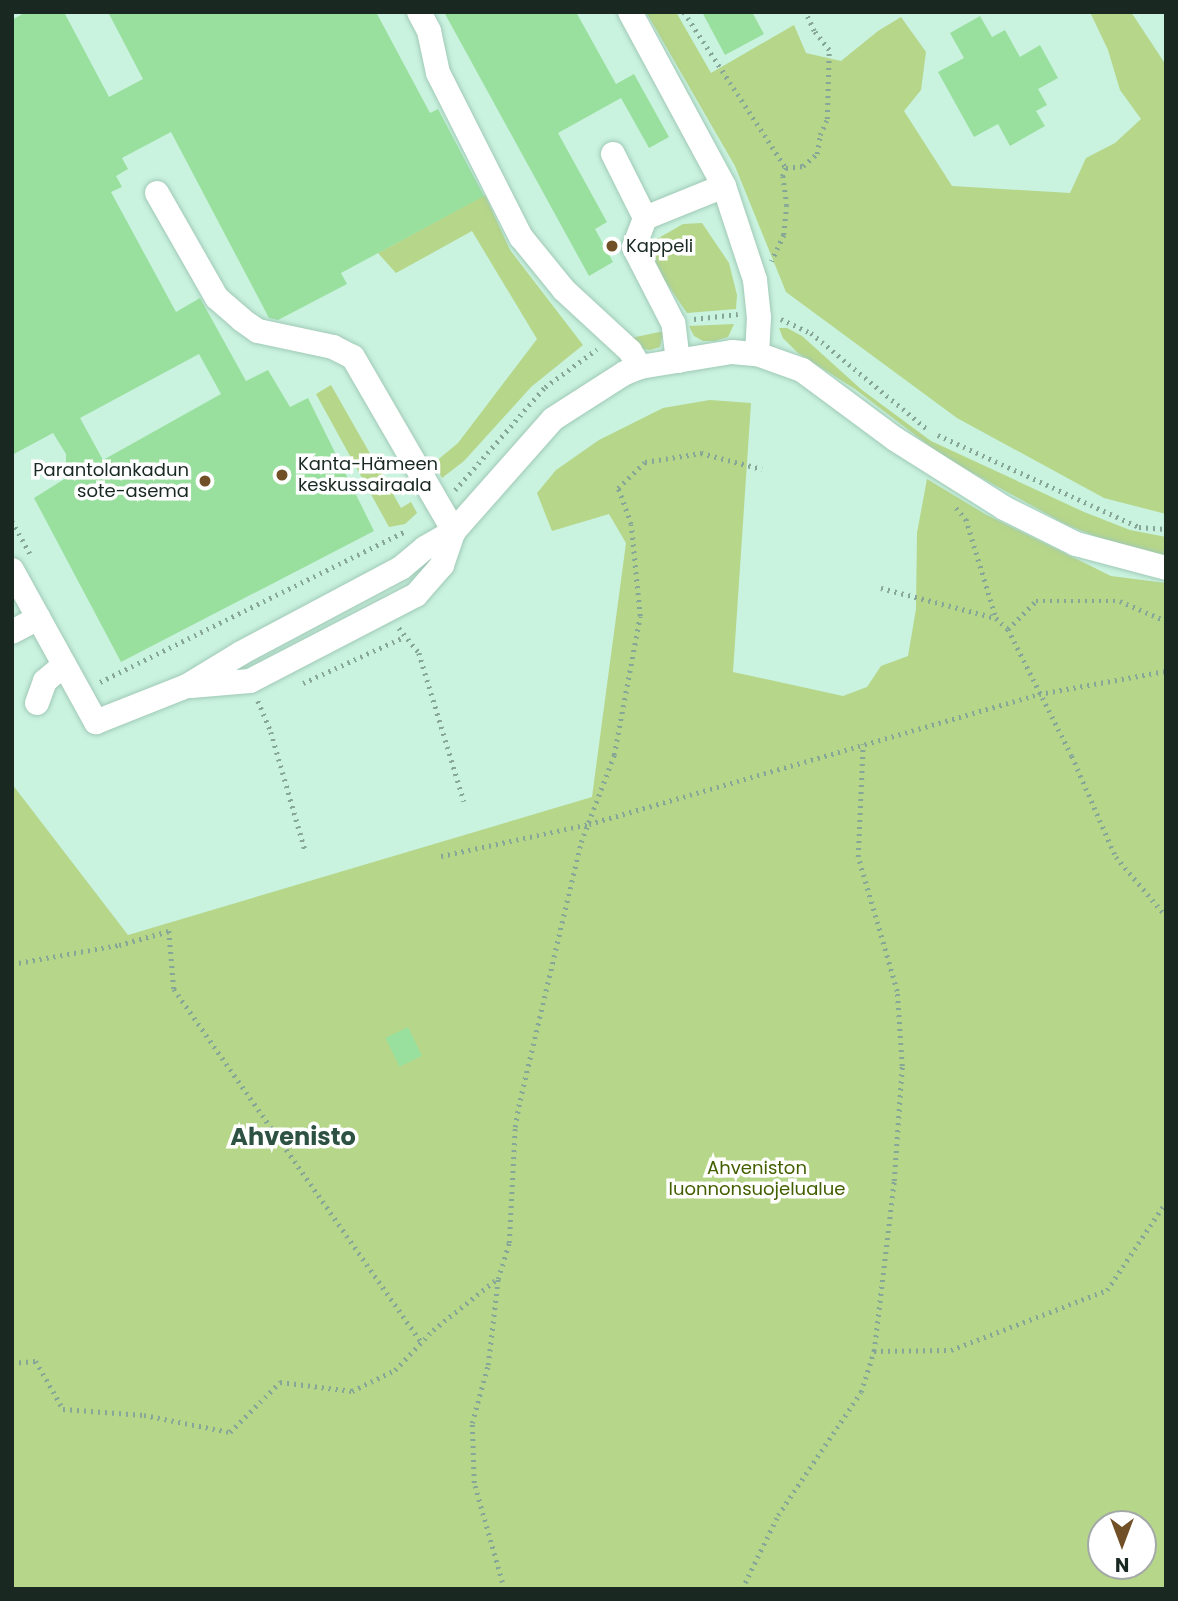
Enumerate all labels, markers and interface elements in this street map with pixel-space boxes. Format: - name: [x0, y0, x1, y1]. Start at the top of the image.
- place label: Kappeli: [626, 235, 693, 257]
- marker: Kappeli: [604, 238, 620, 254]
- place label: Kanta-Hämeen keskussairaala: [298, 454, 438, 496]
- place label: Parantolankadun sote-asema: [33, 460, 189, 503]
- marker: Kanta-Hämeen keskussairaala: [272, 465, 292, 485]
- marker: Parantolankadun sote-asema: [195, 471, 215, 491]
- district label: Ahvenisto: [230, 1123, 356, 1151]
- park label: Ahveniston luonnonsuojelualue: [669, 1158, 845, 1200]
- north arrow: [1087, 1510, 1157, 1580]
- text: N: [1115, 1551, 1129, 1578]

